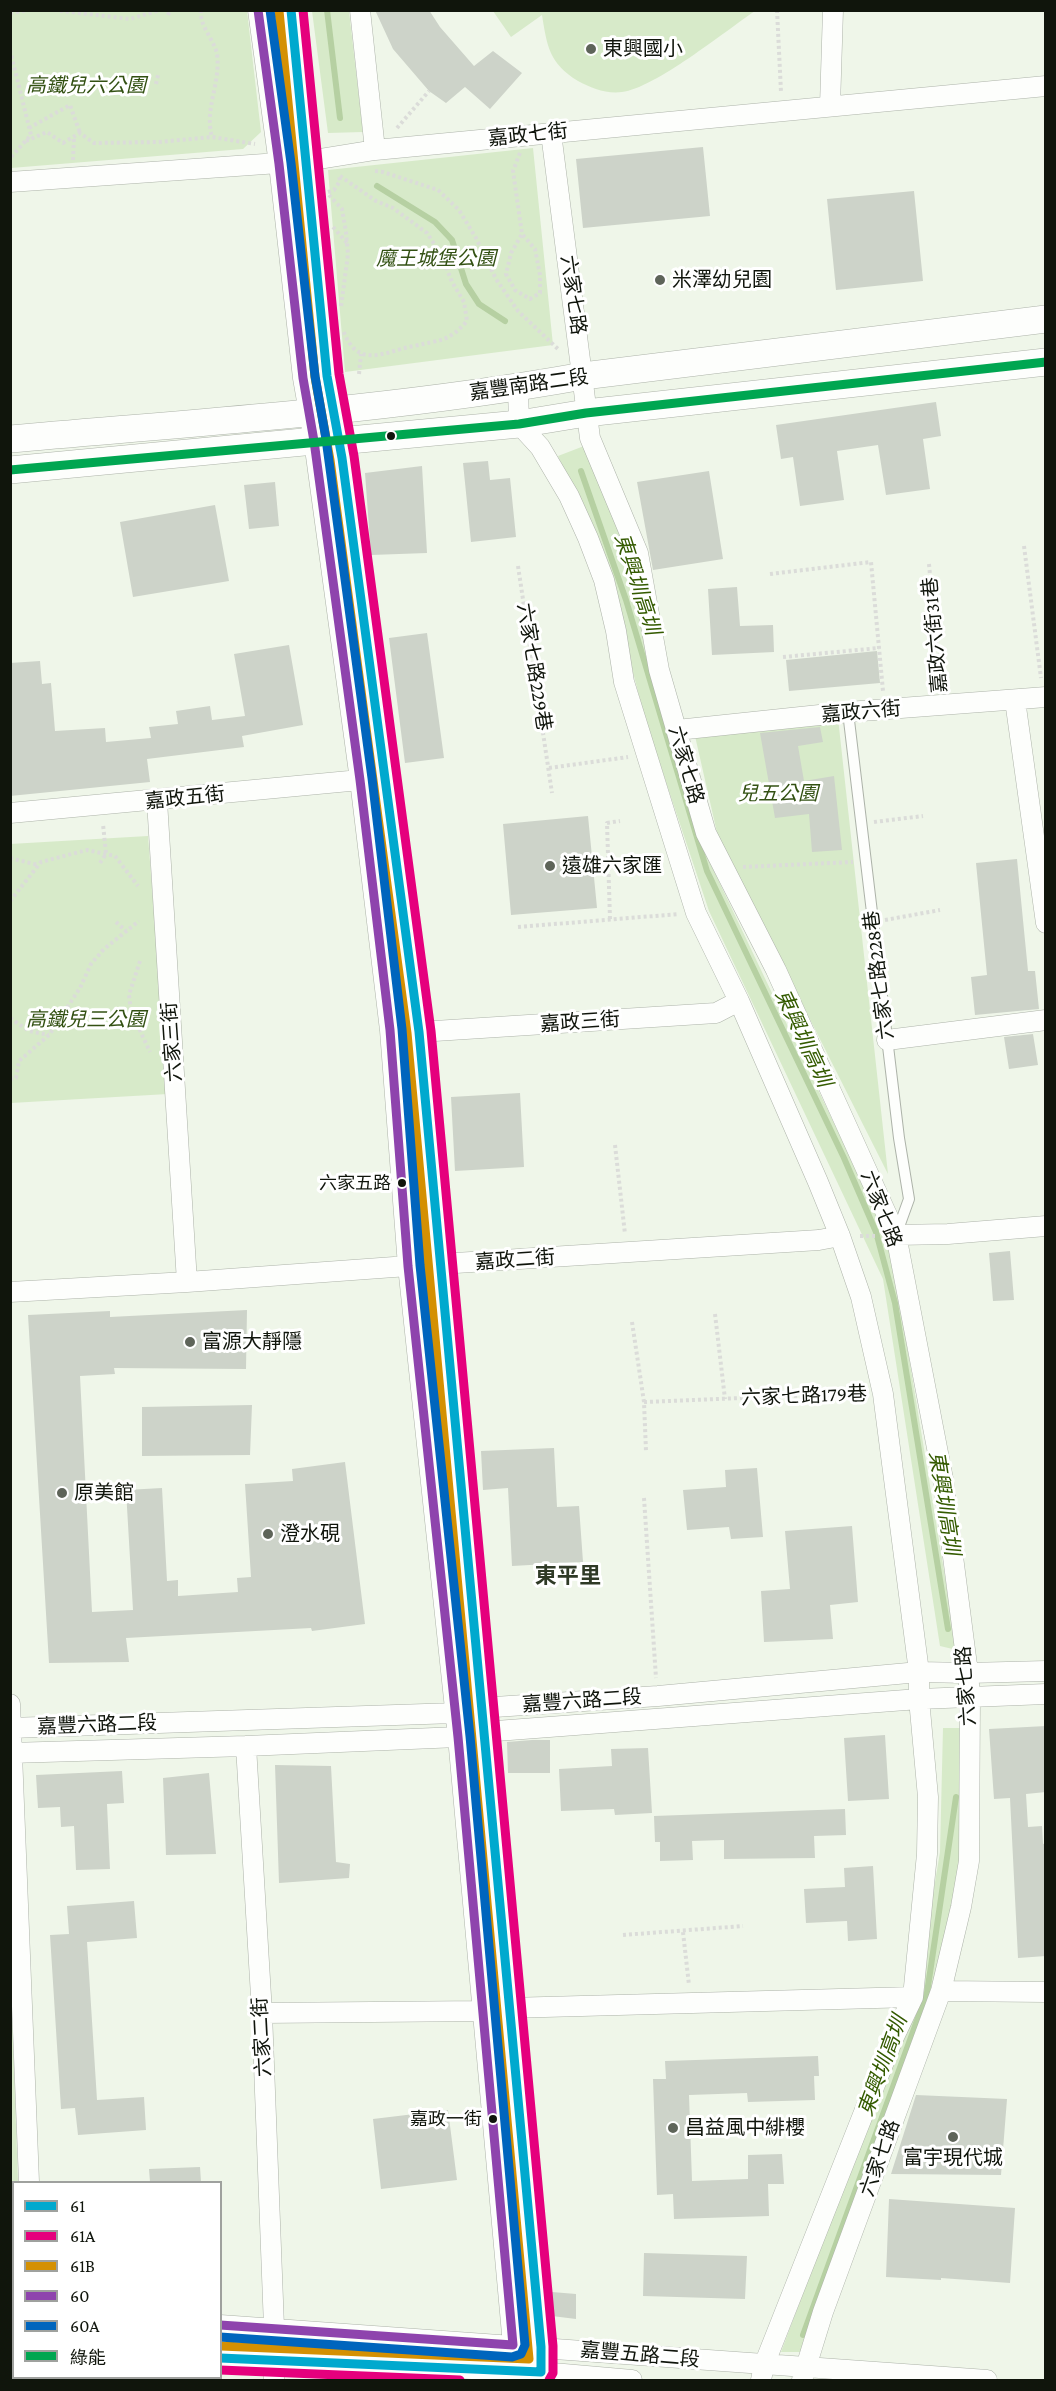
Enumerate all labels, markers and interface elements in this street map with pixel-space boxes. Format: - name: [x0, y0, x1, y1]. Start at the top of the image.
- place label: 東興國小: [603, 37, 683, 61]
- marker: 東興國小: [584, 42, 598, 56]
- park label: 高鐵兒六公園: [26, 74, 146, 98]
- street label: 嘉政七街: [487, 119, 569, 151]
- park label: 魔王城堡公園: [376, 247, 496, 271]
- street label: 六家七路: [556, 254, 590, 336]
- place label: 米澤幼兒園: [672, 268, 772, 292]
- marker: 米澤幼兒園: [653, 273, 667, 287]
- street label: 嘉豐南路二段: [468, 365, 590, 405]
- unlabelled marker: [385, 430, 397, 442]
- water label: 東興圳高圳: [609, 530, 665, 638]
- street label: 嘉政六街31巷: [918, 576, 952, 694]
- street label: 六家七路229巷: [512, 601, 556, 733]
- street label: 嘉政六街: [820, 697, 902, 727]
- street label: 六家七路: [663, 723, 709, 807]
- street label: 嘉政五街: [144, 782, 226, 814]
- park label: 兒五公園: [738, 782, 818, 806]
- place label: 遠雄六家匯: [562, 854, 662, 878]
- marker: 遠雄六家匯: [543, 859, 557, 873]
- street label: 六家七路228巷: [859, 909, 899, 1041]
- water label: 東興圳高圳: [769, 985, 837, 1091]
- street label: 六家三街: [157, 1001, 187, 1083]
- street label: 嘉政三街: [539, 1007, 621, 1037]
- park label: 高鐵兒三公園: [26, 1008, 146, 1032]
- street label: 六家七路: [855, 1167, 907, 1251]
- place label: 六家五路: [319, 1172, 391, 1194]
- marker: 六家五路: [396, 1177, 408, 1189]
- street label: 嘉政二街: [474, 1245, 556, 1275]
- place label: 富源大靜隱: [202, 1330, 302, 1354]
- marker: 富源大靜隱: [183, 1335, 197, 1349]
- street label: 六家七路179巷: [741, 1382, 867, 1410]
- water label: 東興圳高圳: [923, 1449, 965, 1557]
- place label: 原美館: [74, 1481, 134, 1505]
- marker: 原美館: [55, 1486, 69, 1500]
- place label: 澄水硯: [280, 1522, 340, 1546]
- marker: 澄水硯: [261, 1527, 275, 1541]
- district label: 東平里: [535, 1563, 601, 1589]
- street label: 六家七路: [951, 1645, 981, 1727]
- street label: 嘉豐六路二段: [521, 1685, 643, 1717]
- street label: 嘉豐六路二段: [37, 1711, 157, 1739]
- street label: 六家二街: [248, 1996, 276, 2078]
- water label: 東興圳高圳: [853, 2012, 913, 2120]
- place label: 嘉政一街: [410, 2108, 482, 2130]
- marker: 嘉政一街: [487, 2113, 499, 2125]
- place label: 昌益風中緋櫻: [685, 2116, 805, 2140]
- street label: 六家七路: [855, 2116, 905, 2200]
- marker: 昌益風中緋櫻: [666, 2121, 680, 2135]
- marker: 富宇現代城: [946, 2130, 960, 2144]
- place label: 富宇現代城: [903, 2146, 1003, 2170]
- legend: [12, 2181, 222, 2379]
- text: 61: [70, 2196, 85, 2216]
- text: 61A: [70, 2226, 95, 2246]
- text: 61B: [70, 2256, 95, 2276]
- text: 60: [70, 2286, 89, 2306]
- text: 60A: [70, 2316, 99, 2336]
- street label: 嘉豐五路二段: [579, 2338, 701, 2372]
- text: 綠能: [70, 2348, 106, 2368]

